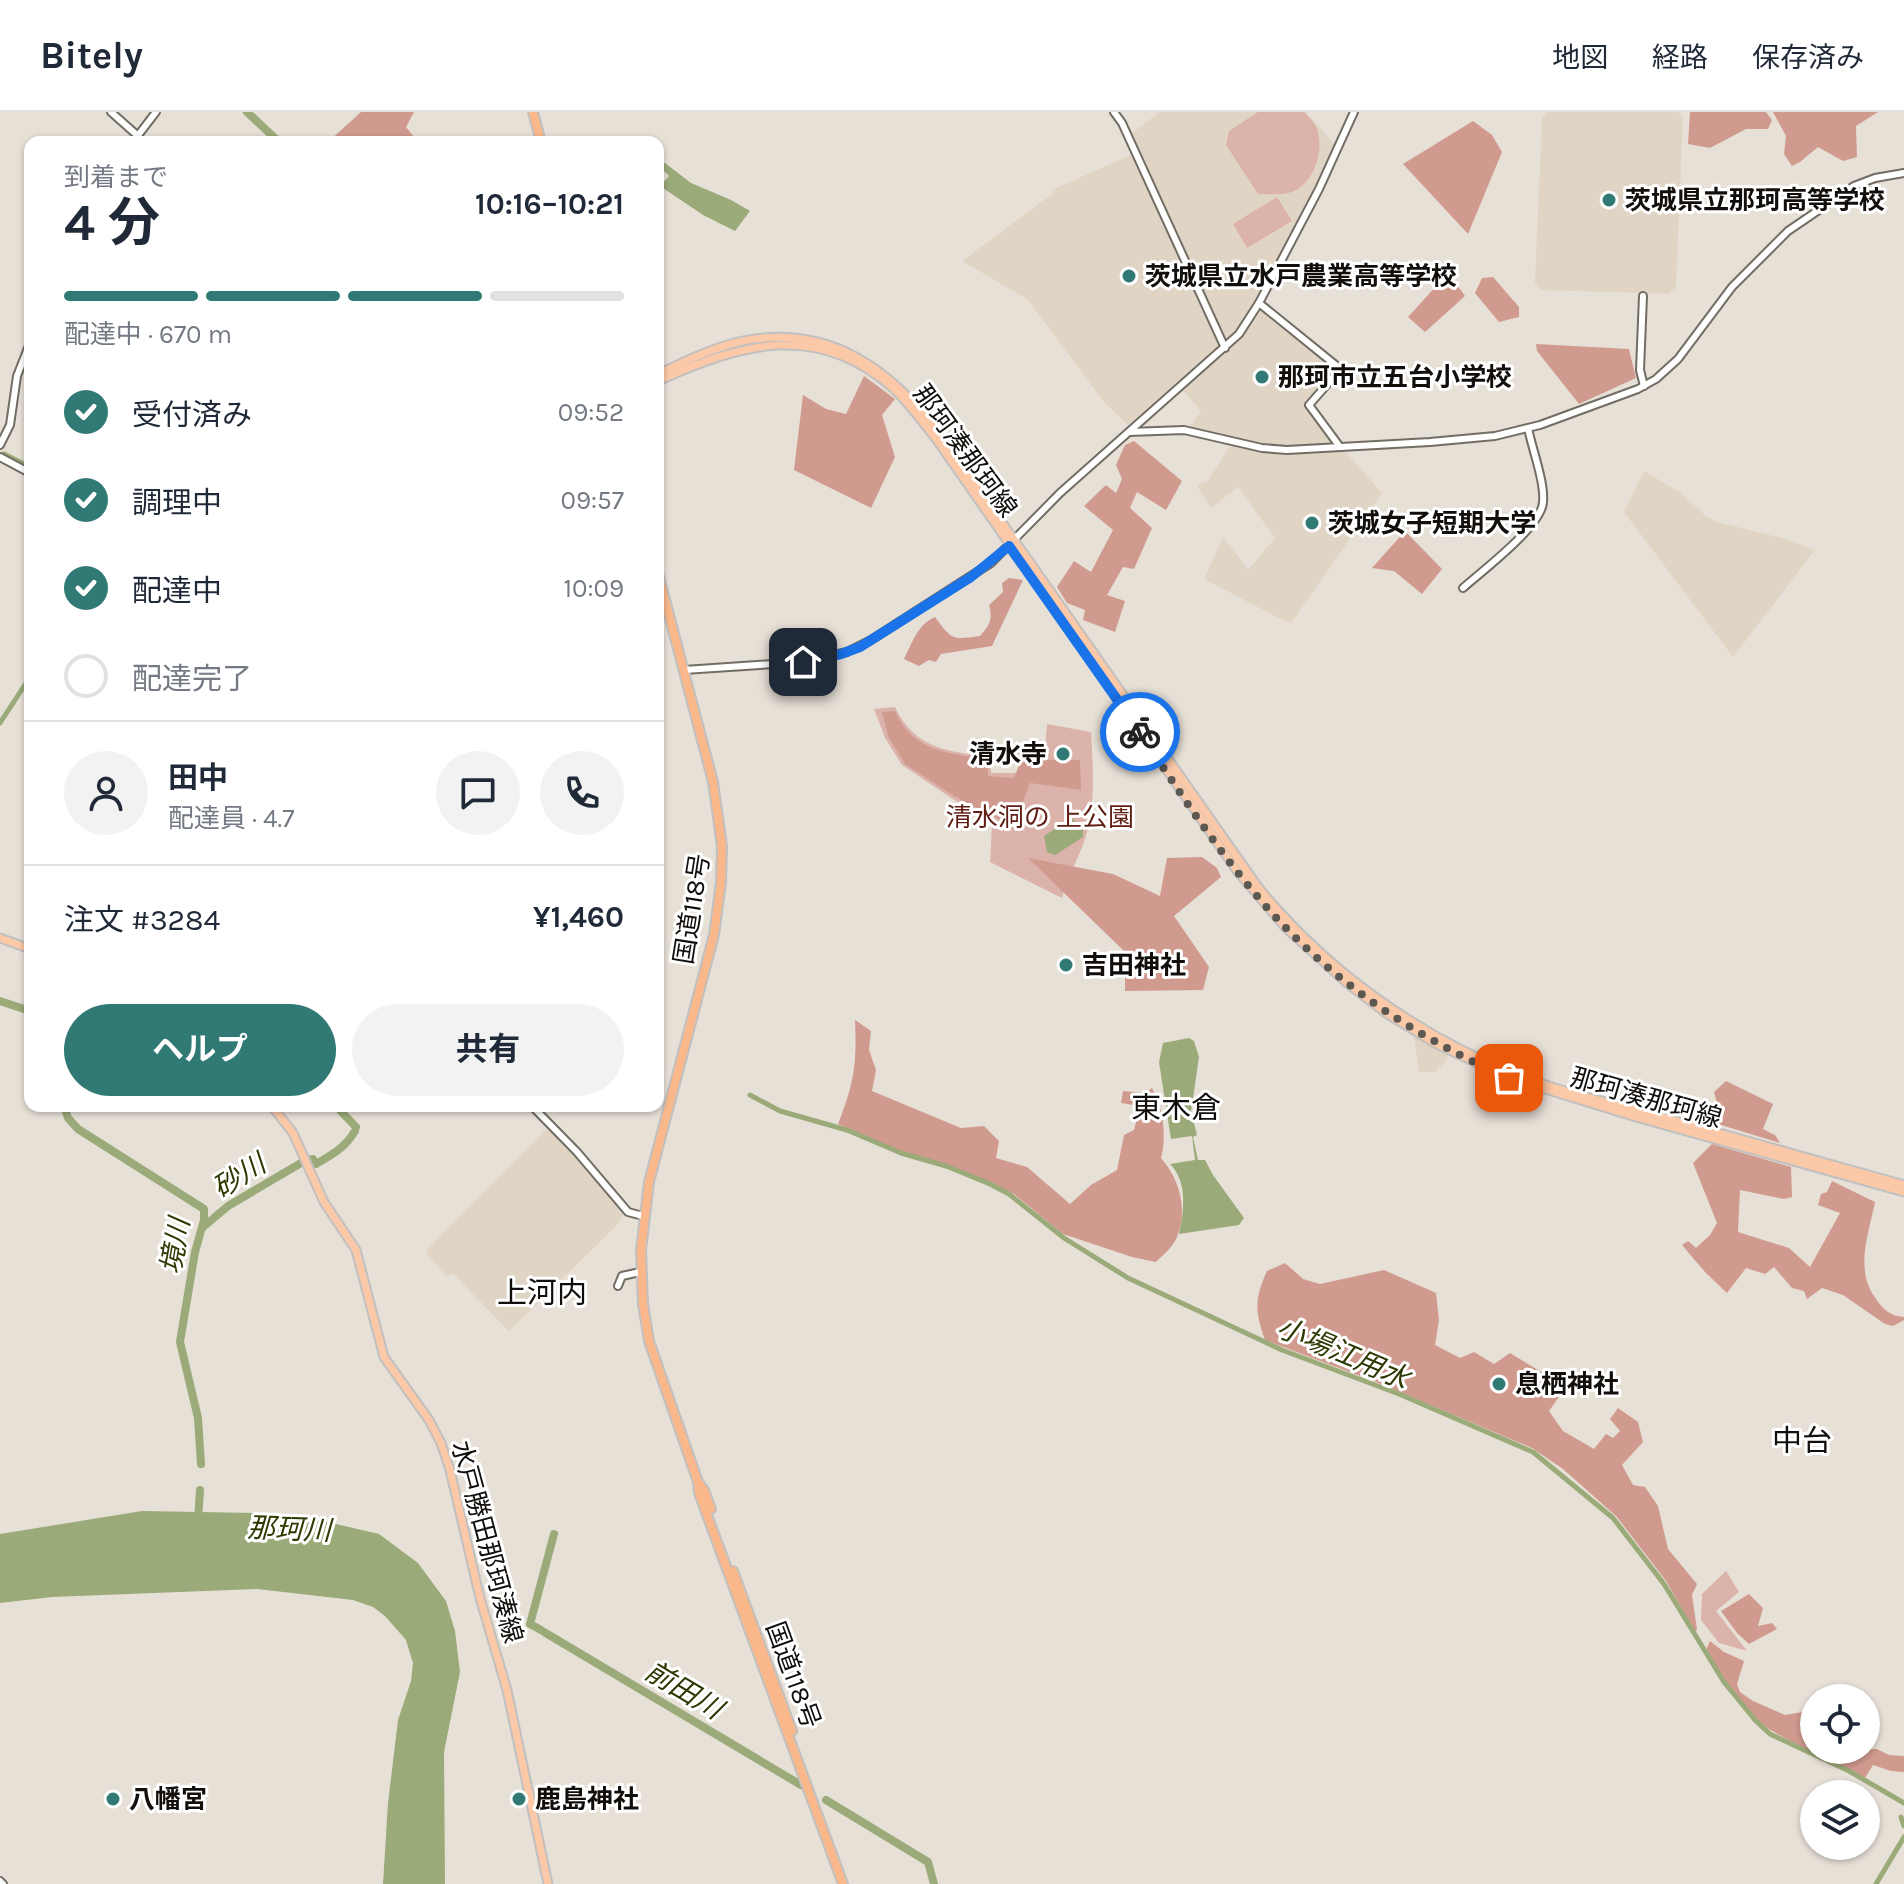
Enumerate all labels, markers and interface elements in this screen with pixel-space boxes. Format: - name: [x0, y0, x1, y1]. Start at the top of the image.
- text: Bitely: [40, 33, 143, 78]
- text: 地図: [1552, 41, 1608, 74]
- text: 経路: [1652, 41, 1708, 74]
- text: 保存済み: [1752, 41, 1864, 74]
- text: 到着まで: [64, 162, 168, 193]
- place label: 茨城県立那珂高等学校: [1625, 185, 1885, 216]
- text: 10:16–10:21: [475, 186, 624, 222]
- marker: 茨城県立那珂高等学校: [1600, 191, 1618, 209]
- text: 4 分: [64, 192, 160, 253]
- place label: 茨城県立水戸農業高等学校: [1145, 261, 1457, 292]
- marker: 茨城県立水戸農業高等学校: [1120, 267, 1138, 285]
- text: 配達中 · 670 m: [64, 319, 232, 350]
- place label: 那珂市立五台小学校: [1278, 362, 1512, 393]
- marker: 那珂市立五台小学校: [1253, 368, 1271, 386]
- street label: 那珂湊那珂線: [907, 379, 1023, 523]
- icon: check: [64, 390, 108, 434]
- text: 受付済み: [132, 397, 252, 433]
- text: 09:52: [558, 397, 624, 428]
- icon: check: [64, 478, 108, 522]
- text: 調理中: [132, 485, 222, 521]
- text: 09:57: [561, 485, 624, 516]
- place label: 茨城女子短期大学: [1328, 508, 1536, 539]
- marker: 茨城女子短期大学: [1303, 514, 1321, 532]
- icon: check: [64, 566, 108, 610]
- text: 配達中: [132, 573, 222, 609]
- text: 10:09: [563, 573, 624, 604]
- pin: [769, 628, 837, 696]
- icon: home: [781, 640, 825, 684]
- text: 配達完了: [132, 661, 252, 697]
- courier: [1100, 692, 1180, 772]
- icon: bike: [1118, 710, 1162, 754]
- place label: 清水寺: [969, 739, 1047, 770]
- marker: 清水寺: [1054, 745, 1072, 763]
- button: person: [64, 751, 148, 835]
- button: chat: [436, 751, 520, 835]
- button: phone: [540, 751, 624, 835]
- text: 田中: [168, 760, 228, 796]
- park label: 清水洞の 上公園: [946, 802, 1134, 833]
- text: 配達員 · 4.7: [168, 803, 294, 834]
- street label: 国道118号: [668, 852, 716, 966]
- text: ¥1,460: [533, 899, 624, 935]
- text: 注文 #3284: [64, 902, 220, 938]
- place label: 吉田神社: [1082, 950, 1186, 981]
- marker: 吉田神社: [1057, 956, 1075, 974]
- button: ヘルプ: [64, 1004, 336, 1096]
- button: 共有: [352, 1004, 624, 1096]
- pin: [1475, 1044, 1543, 1112]
- icon: bag: [1487, 1056, 1531, 1100]
- street label: 那珂湊那珂線: [1567, 1062, 1725, 1134]
- district label: 東木倉: [1131, 1090, 1221, 1126]
- water label: 砂川: [207, 1146, 274, 1205]
- water label: 境川: [154, 1213, 197, 1276]
- district label: 上河内: [497, 1275, 587, 1311]
- water label: 小場江用水: [1272, 1310, 1417, 1397]
- place label: 息栖神社: [1515, 1369, 1619, 1400]
- marker: 息栖神社: [1490, 1375, 1508, 1393]
- district label: 中台: [1772, 1423, 1832, 1459]
- street label: 水戸勝田那珂湊線: [445, 1438, 529, 1646]
- water label: 那珂川: [246, 1511, 335, 1547]
- street label: 国道118号: [759, 1617, 827, 1733]
- water label: 前田川: [639, 1654, 731, 1727]
- map controls: [1800, 1684, 1880, 1860]
- button: locate: [1800, 1684, 1880, 1764]
- button: layers: [1800, 1780, 1880, 1860]
- place label: 八幡宮: [129, 1784, 207, 1815]
- place label: 鹿島神社: [535, 1784, 639, 1815]
- marker: 八幡宮: [104, 1790, 122, 1808]
- marker: 鹿島神社: [510, 1790, 528, 1808]

